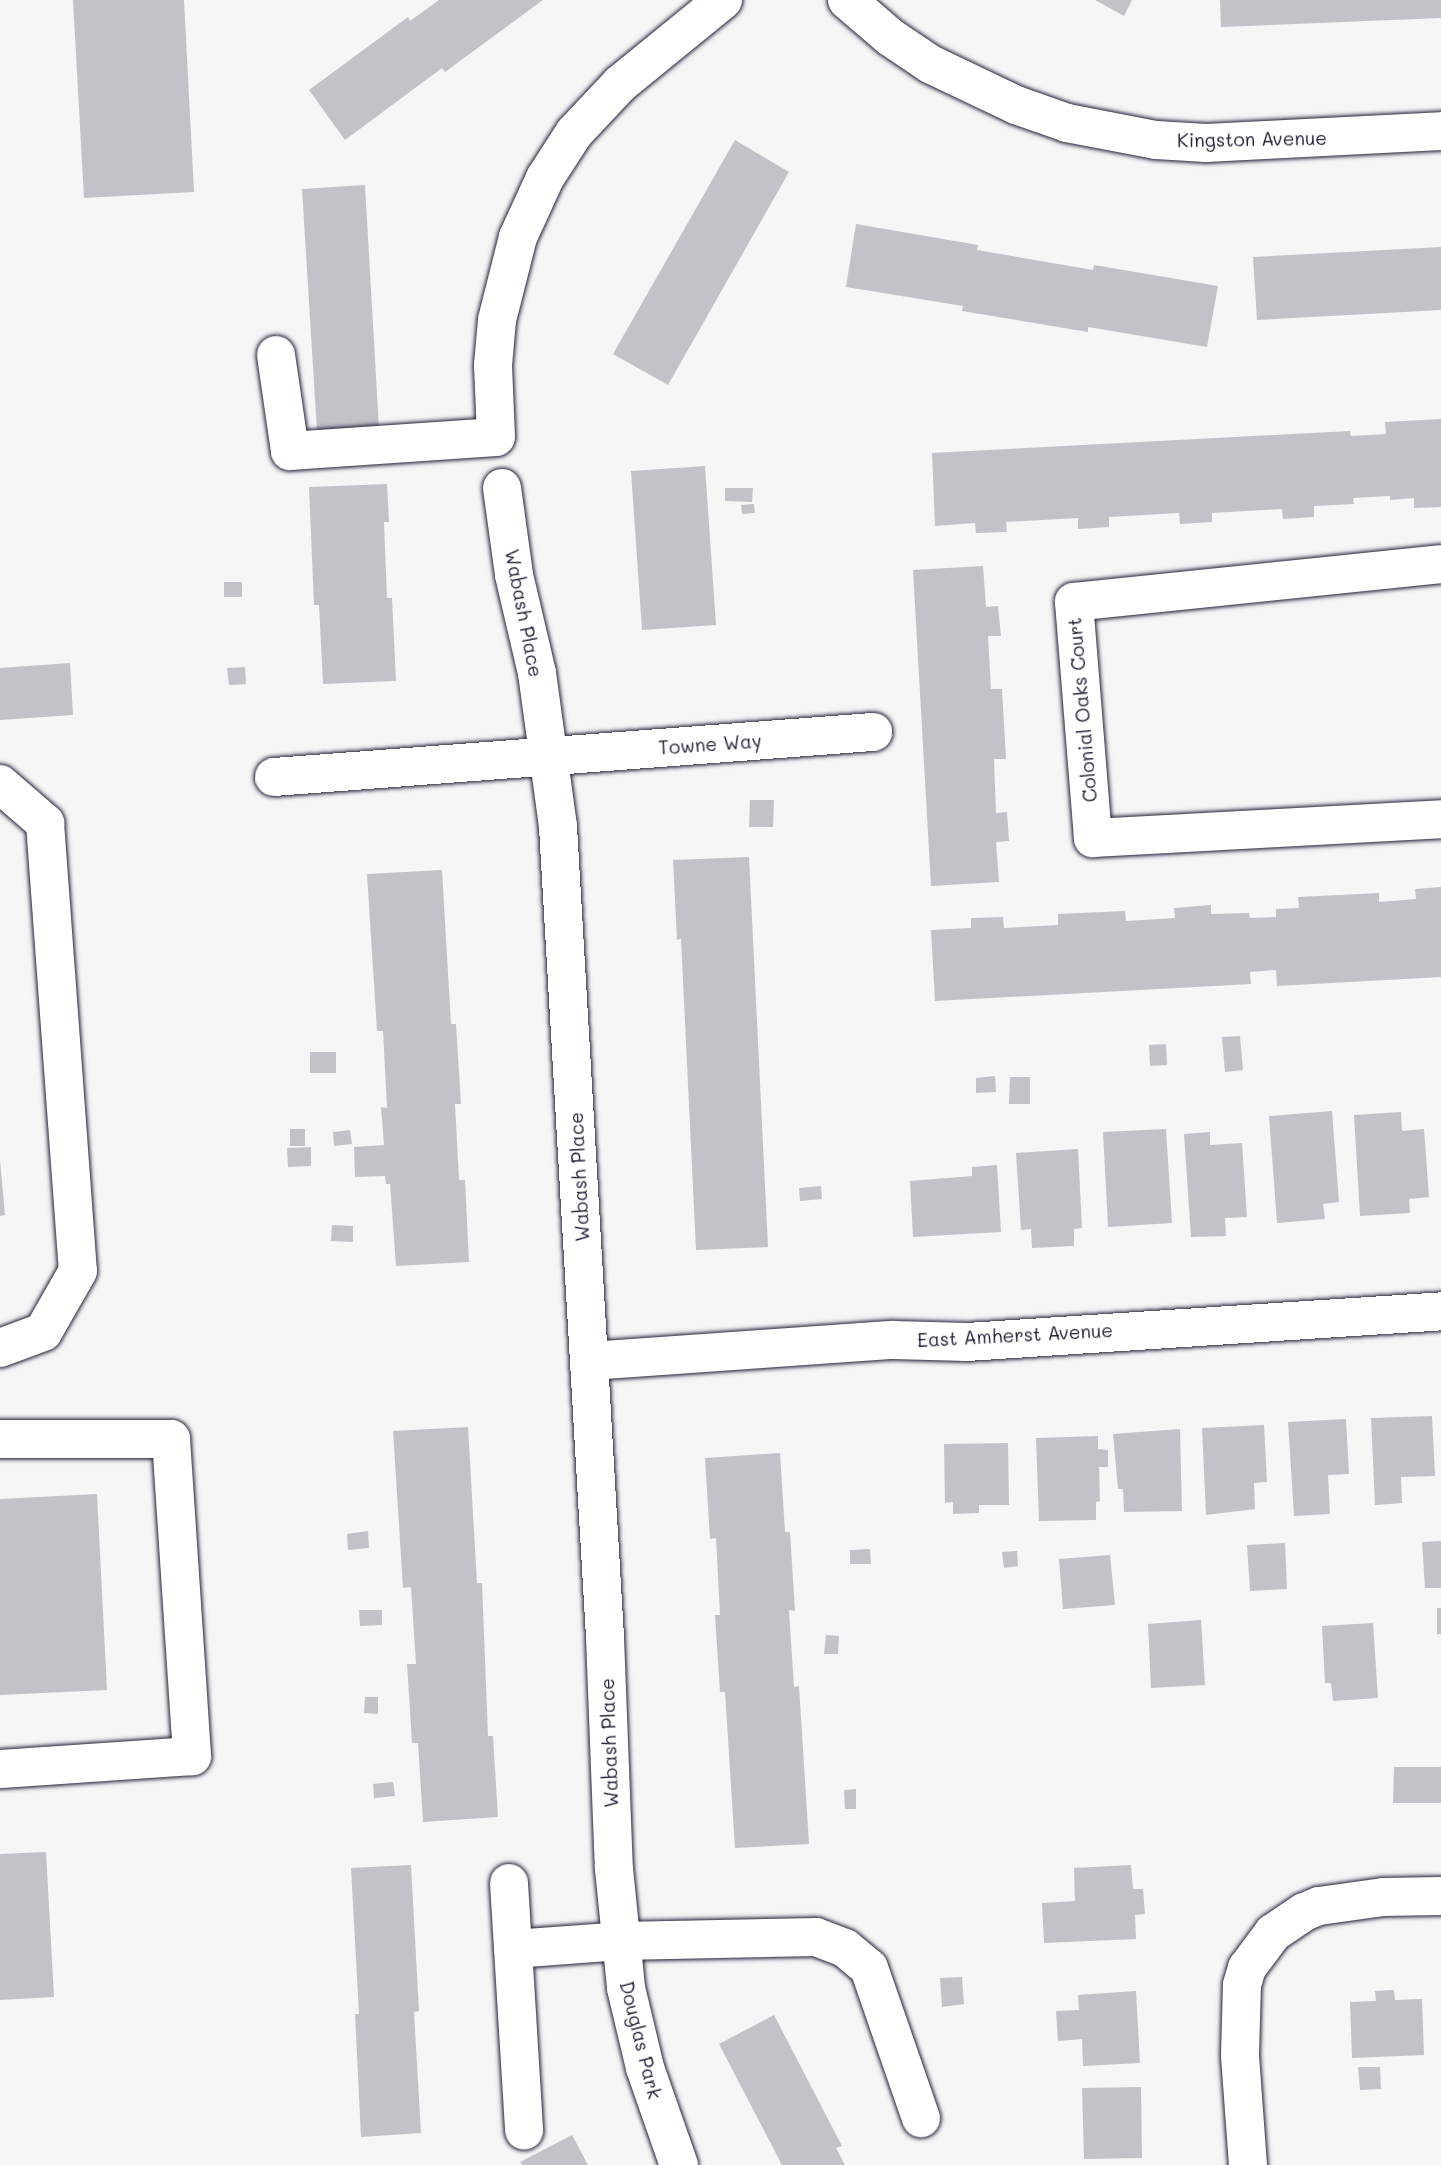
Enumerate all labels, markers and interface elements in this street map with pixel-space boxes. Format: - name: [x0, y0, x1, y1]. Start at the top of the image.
- street label: Kingston Avenue: [1177, 126, 1327, 152]
- street label: Wabash Place: [500, 547, 548, 679]
- street label: Colonial Oaks Court: [1063, 617, 1101, 803]
- street label: Towne Way: [658, 729, 762, 759]
- street label: Wabash Place: [564, 1112, 594, 1242]
- street label: East Amherst Avenue: [916, 1318, 1114, 1352]
- street label: Wabash Place: [595, 1678, 623, 1808]
- street label: Douglas Park: [615, 1979, 667, 2101]

